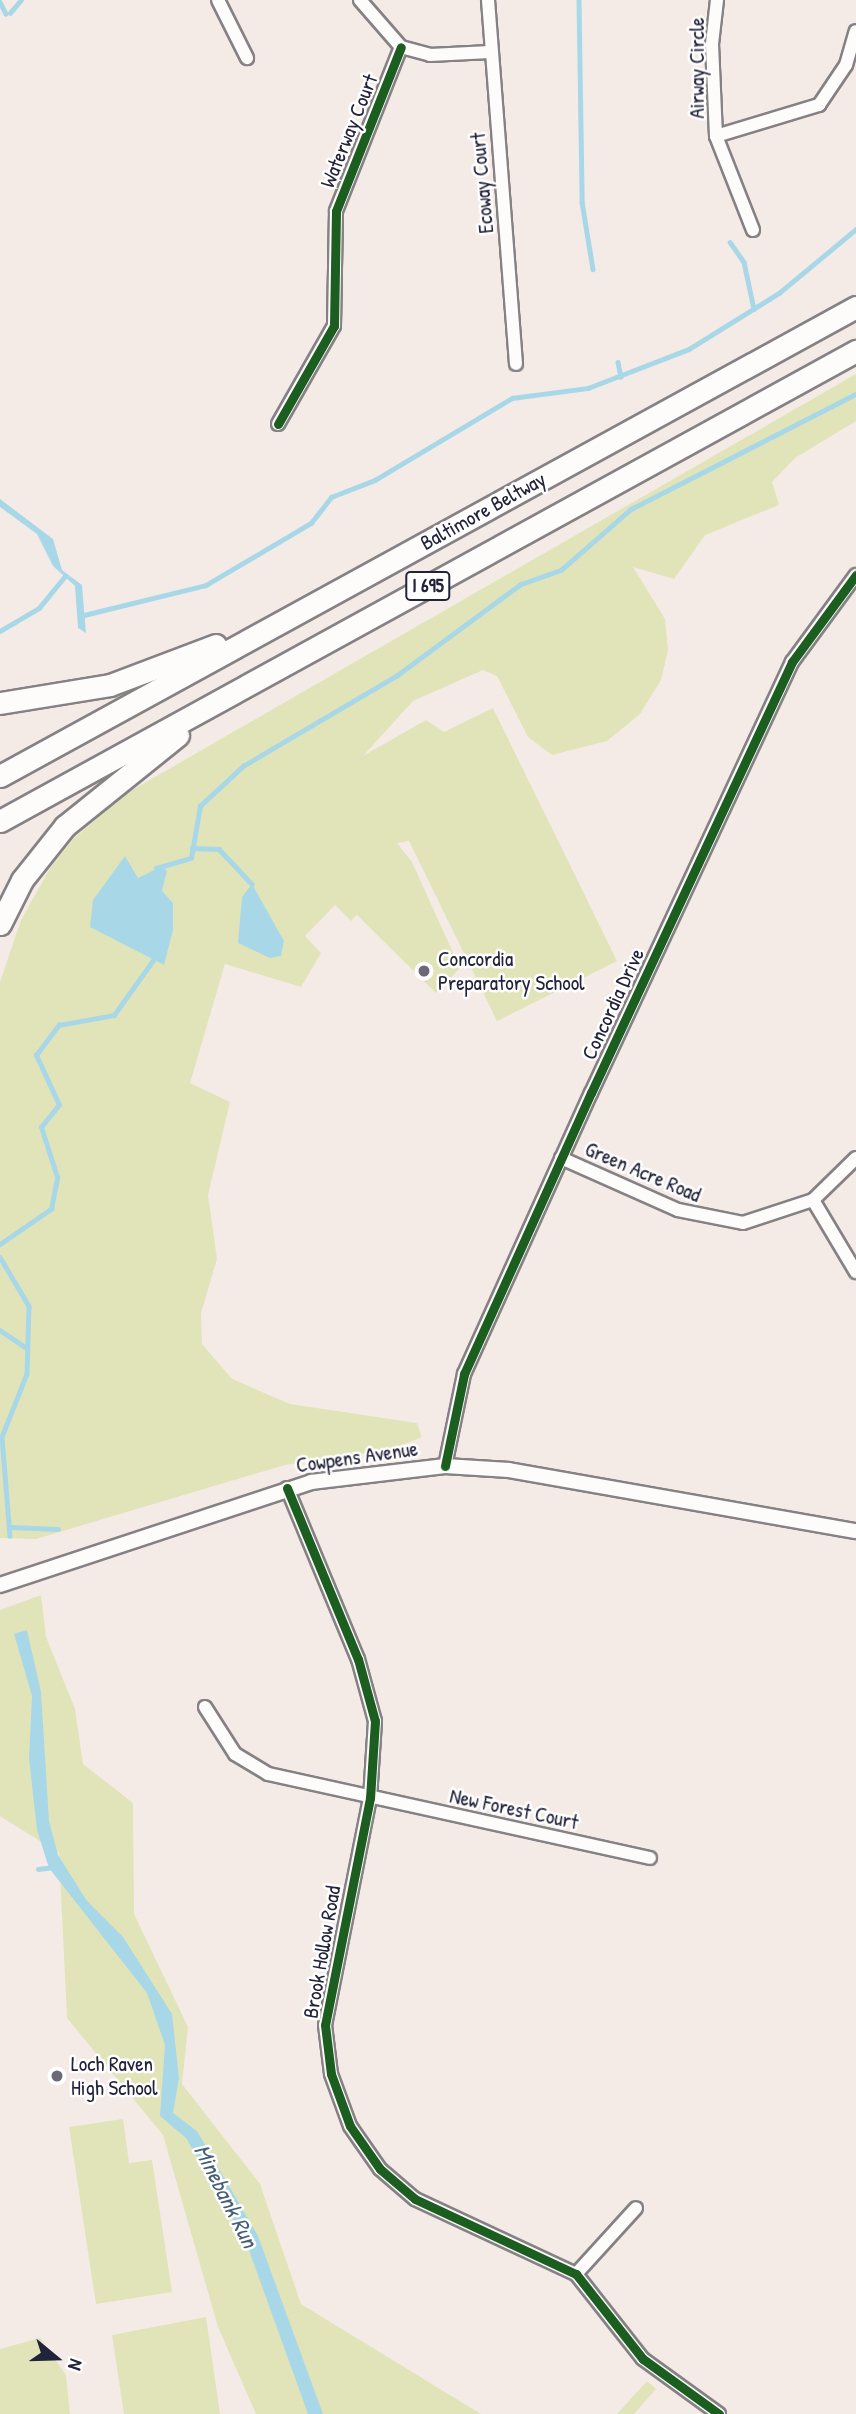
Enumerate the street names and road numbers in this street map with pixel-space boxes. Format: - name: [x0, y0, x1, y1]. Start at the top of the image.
- street label: Airway Circle: [684, 17, 710, 119]
- street label: Waterway Court: [315, 71, 383, 191]
- street label: Ecoway Court: [465, 131, 499, 235]
- street label: Baltimore Beltway: [416, 466, 550, 556]
- road number: I 695: [405, 570, 451, 601]
- street label: Concordia Drive: [576, 944, 650, 1064]
- street label: Green Acre Road: [581, 1136, 705, 1208]
- street label: Cowpens Avenue: [294, 1436, 420, 1478]
- street label: New Forest Court: [447, 1783, 581, 1835]
- street label: Brook Hollow Road: [298, 1884, 346, 2020]

